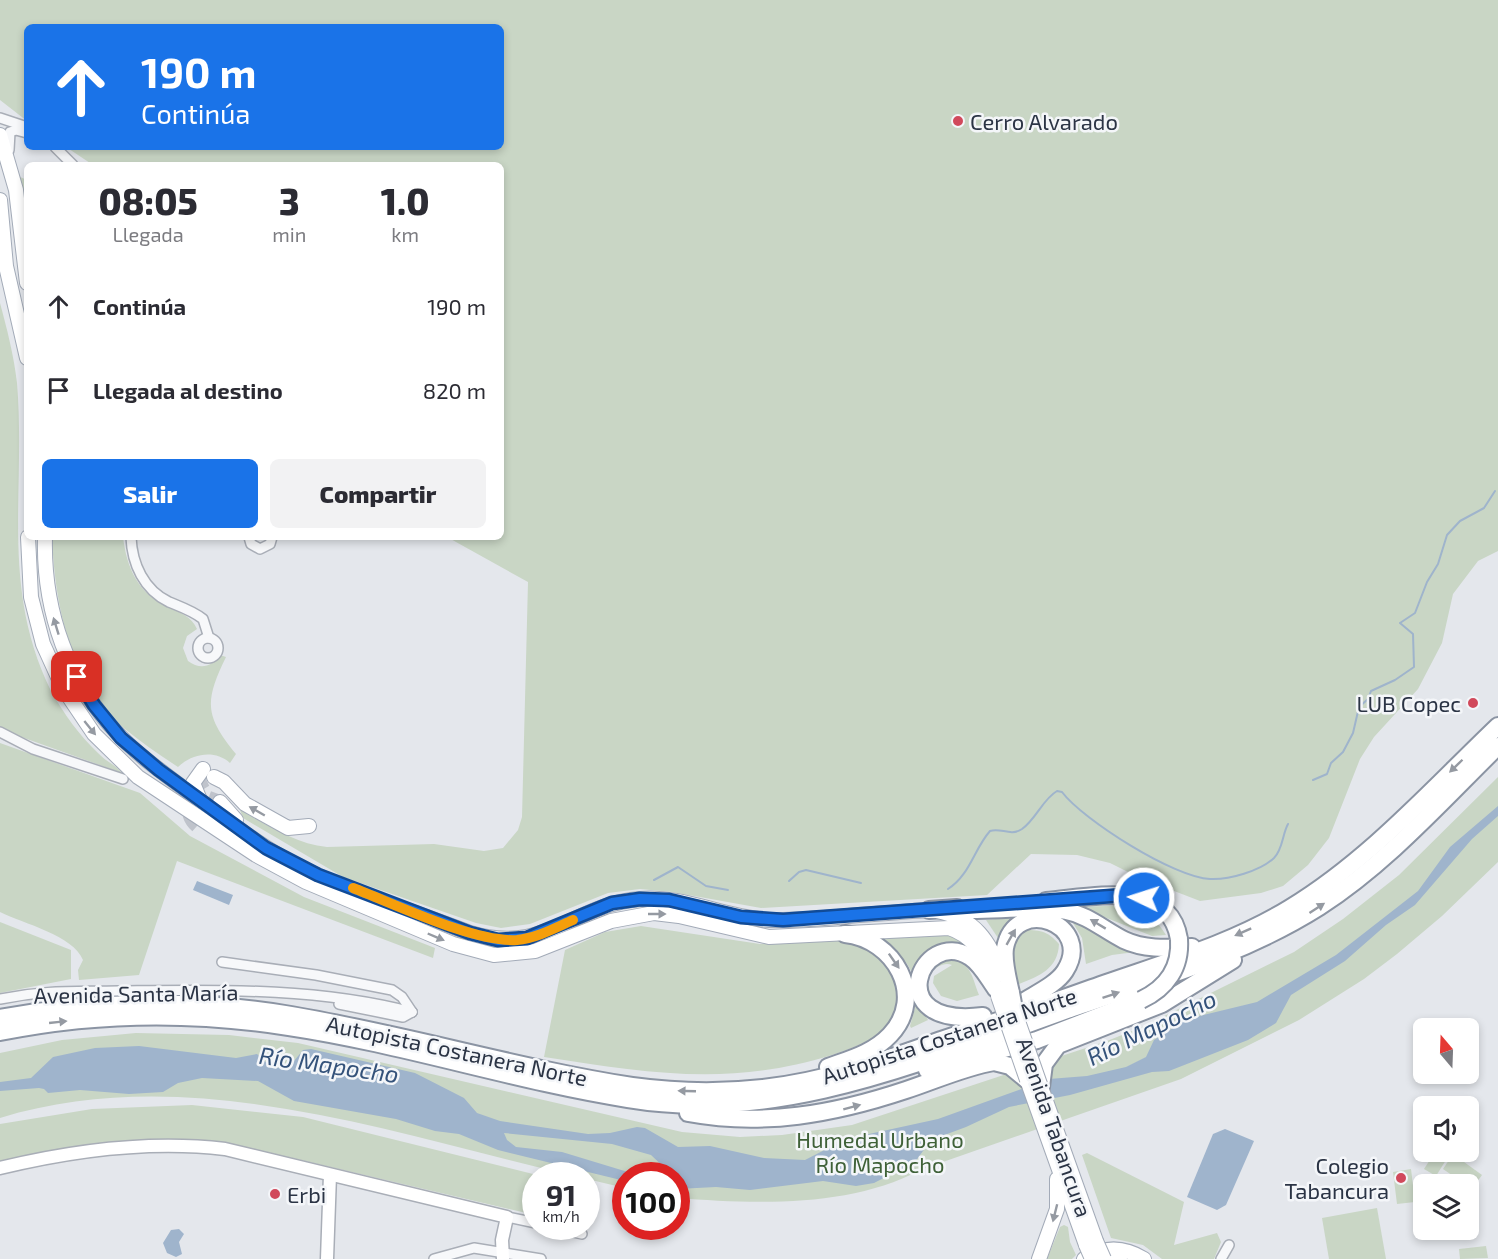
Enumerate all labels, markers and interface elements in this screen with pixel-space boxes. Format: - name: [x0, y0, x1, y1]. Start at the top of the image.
- text: 190 m: [141, 46, 257, 96]
- icon: ahead: [42, 48, 120, 126]
- text: Continúa: [141, 97, 250, 129]
- place label: Cerro Alvarado: [970, 108, 1118, 134]
- marker: Cerro Alvarado: [951, 114, 965, 128]
- text: 08:05: [99, 179, 198, 222]
- text: 3: [279, 179, 300, 222]
- text: 1.0: [381, 179, 429, 222]
- text: Llegada: [112, 222, 184, 246]
- text: min: [272, 222, 306, 246]
- text: km: [391, 222, 419, 246]
- icon: ahead: [42, 290, 75, 323]
- text: Continúa: [93, 293, 186, 319]
- text: 190 m: [427, 293, 486, 319]
- icon: arrive: [42, 374, 75, 407]
- text: Llegada al destino: [93, 377, 283, 403]
- text: 820 m: [423, 377, 486, 403]
- button: Salir: [42, 459, 258, 528]
- button: Compartir: [270, 459, 486, 528]
- one-way arrow: [51, 617, 61, 635]
- pin: [51, 651, 102, 702]
- icon: arrive: [60, 660, 93, 693]
- place label: LUB Copec: [1357, 690, 1461, 716]
- marker: LUB Copec: [1466, 696, 1480, 710]
- one-way arrow: [83, 720, 96, 736]
- one-way arrow: [1449, 759, 1463, 773]
- one-way arrow: [248, 806, 265, 816]
- position arrow: [1112, 866, 1176, 930]
- one-way arrow: [1309, 903, 1325, 914]
- one-way arrow: [647, 909, 666, 919]
- one-way arrow: [1090, 919, 1106, 930]
- one-way arrow: [1006, 928, 1016, 945]
- one-way arrow: [1234, 928, 1252, 937]
- one-way arrow: [427, 932, 445, 942]
- one-way arrow: [888, 953, 900, 969]
- street label: Avenida Santa María: [33, 978, 239, 1008]
- street label: Autopista Costanera Norte: [819, 982, 1079, 1088]
- water label: Río Mapocho: [1081, 983, 1221, 1071]
- one-way arrow: [1102, 990, 1120, 1000]
- street label: Autopista Costanera Norte: [324, 1010, 590, 1090]
- one-way arrow: [48, 1017, 67, 1027]
- north arrow: [1413, 1018, 1479, 1084]
- map controls: [1413, 1018, 1479, 1240]
- street label: Avenida Tabancura: [1012, 1034, 1098, 1220]
- water label: Río Mapocho: [257, 1040, 401, 1088]
- one-way arrow: [678, 1086, 697, 1096]
- button: sound: [1413, 1096, 1479, 1162]
- one-way arrow: [843, 1102, 861, 1111]
- park label: Humedal Urbano Río Mapocho: [796, 1126, 964, 1177]
- place label: Colegio Tabancura: [1285, 1152, 1389, 1203]
- speed limit sign: 100: [612, 1162, 690, 1240]
- marker: Colegio Tabancura: [1394, 1171, 1408, 1185]
- button: layers: [1413, 1174, 1479, 1240]
- text: 91: [546, 1176, 576, 1212]
- place label: Erbi: [287, 1181, 326, 1207]
- marker: Erbi: [268, 1187, 282, 1201]
- one-way arrow: [1050, 1204, 1060, 1223]
- text: km/h: [542, 1207, 580, 1225]

